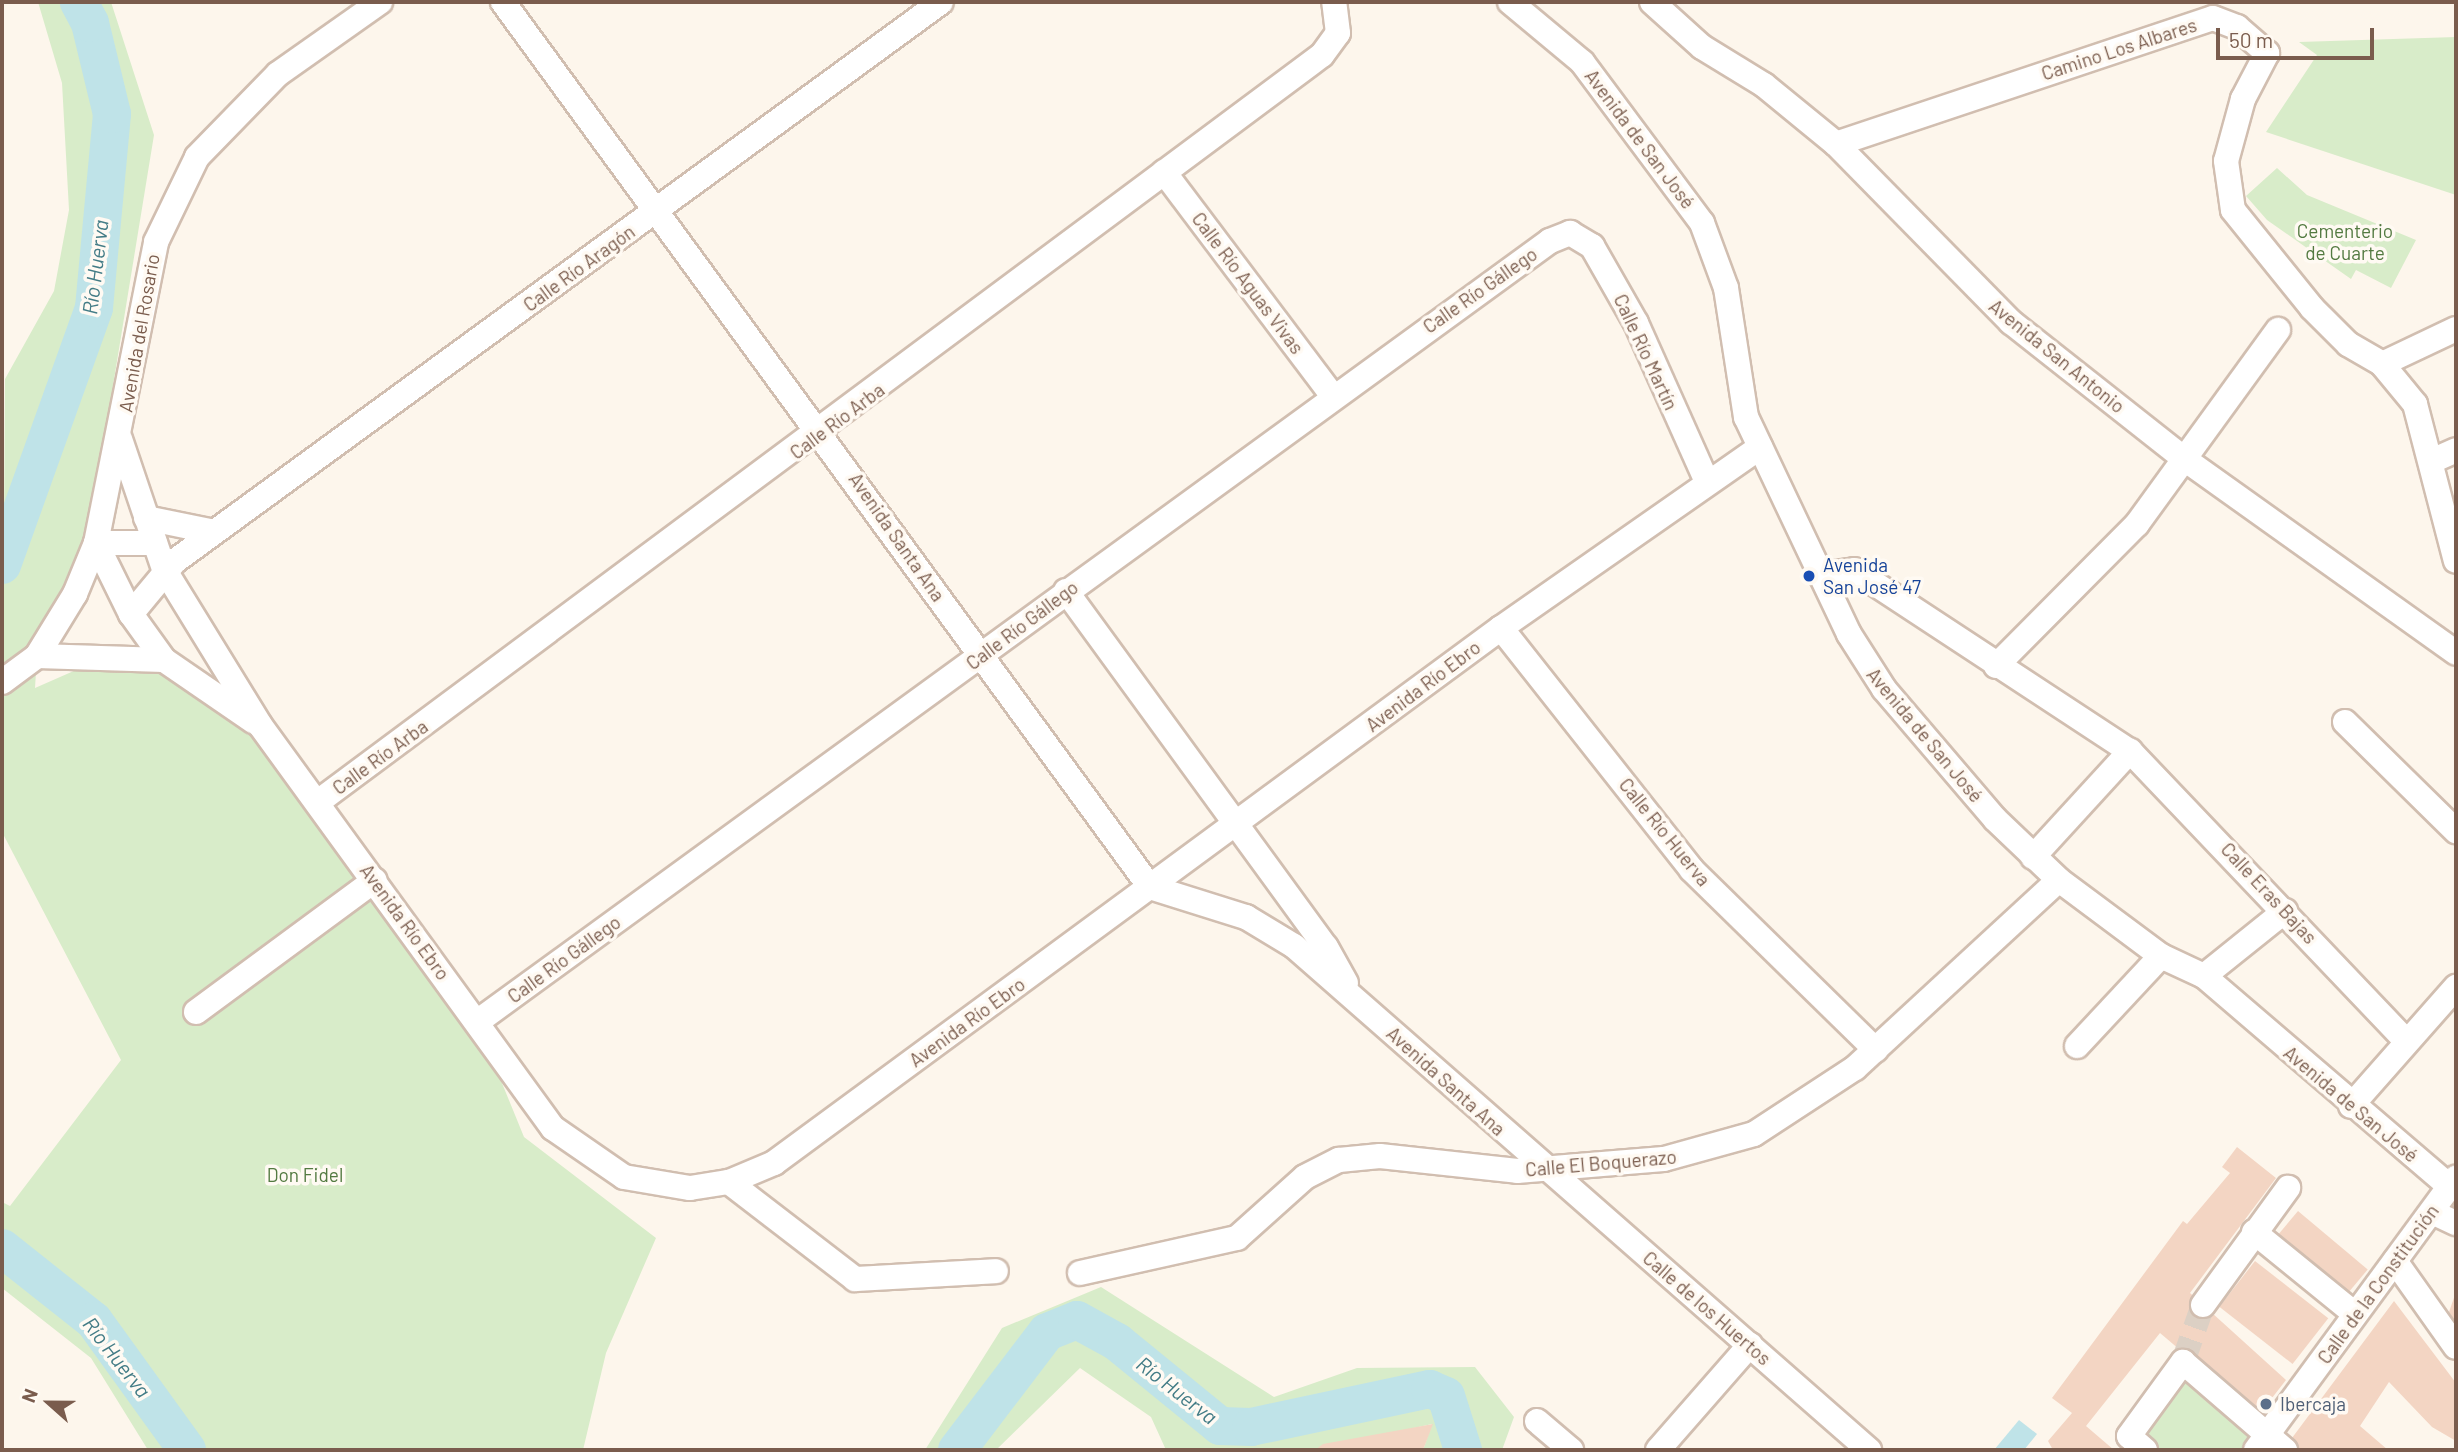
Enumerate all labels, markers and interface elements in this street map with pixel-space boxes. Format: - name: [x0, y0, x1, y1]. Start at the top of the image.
- street label: Camino Los Albares: [2038, 13, 2200, 85]
- scale bar: [2220, 14, 2378, 58]
- text: 50 m: [2229, 27, 2273, 52]
- street label: Avenida de San José: [1580, 65, 1700, 213]
- street label: Calle Río Aguas Vivas: [1187, 208, 1309, 358]
- water label: Río Huerva: [77, 218, 113, 316]
- street label: Calle Río Aragón: [519, 220, 639, 316]
- park label: Cementerio de Cuarte: [2297, 220, 2393, 264]
- street label: Calle Río Gállego: [1419, 242, 1541, 338]
- street label: Avenida del Rosario: [114, 252, 164, 414]
- street label: Calle Río Martín: [1609, 290, 1683, 414]
- street label: Avenida San Antonio: [1985, 294, 2129, 418]
- street label: Calle Río Arba: [785, 378, 889, 464]
- street label: Avenida Santa Ana: [844, 468, 950, 606]
- place label: Avenida San José 47: [1823, 554, 1921, 598]
- marker: Avenida San José 47: [1801, 568, 1817, 584]
- street label: Calle Río Gállego: [962, 576, 1082, 674]
- street label: Avenida Río Ebro: [1361, 635, 1485, 737]
- street label: Avenida de San José: [1862, 663, 1988, 807]
- street label: Calle Río Arba: [328, 715, 432, 799]
- street label: Calle Río Huerva: [1615, 773, 1715, 891]
- street label: Calle Eras Bajas: [2216, 838, 2322, 948]
- street label: Avenida Río Ebro: [355, 860, 455, 984]
- street label: Calle Río Gállego: [503, 910, 625, 1008]
- street label: Avenida Río Ebro: [905, 972, 1029, 1072]
- street label: Avenida Santa Ana: [1382, 1022, 1510, 1140]
- street label: Avenida de San José: [2279, 1041, 2423, 1167]
- street label: Calle El Boquerazo: [1524, 1145, 1678, 1181]
- park label: Don Fidel: [267, 1164, 343, 1186]
- street label: Calle de la Constitución: [2313, 1200, 2443, 1368]
- street label: Calle de los Huertos: [1638, 1246, 1776, 1370]
- water label: Río Huerva: [78, 1312, 156, 1402]
- water label: Río Huerva: [1132, 1351, 1222, 1429]
- north arrow: [14, 1368, 84, 1438]
- text: N: [16, 1385, 42, 1405]
- place label: Ibercaja: [2280, 1393, 2346, 1415]
- marker: Ibercaja: [2258, 1396, 2274, 1412]

